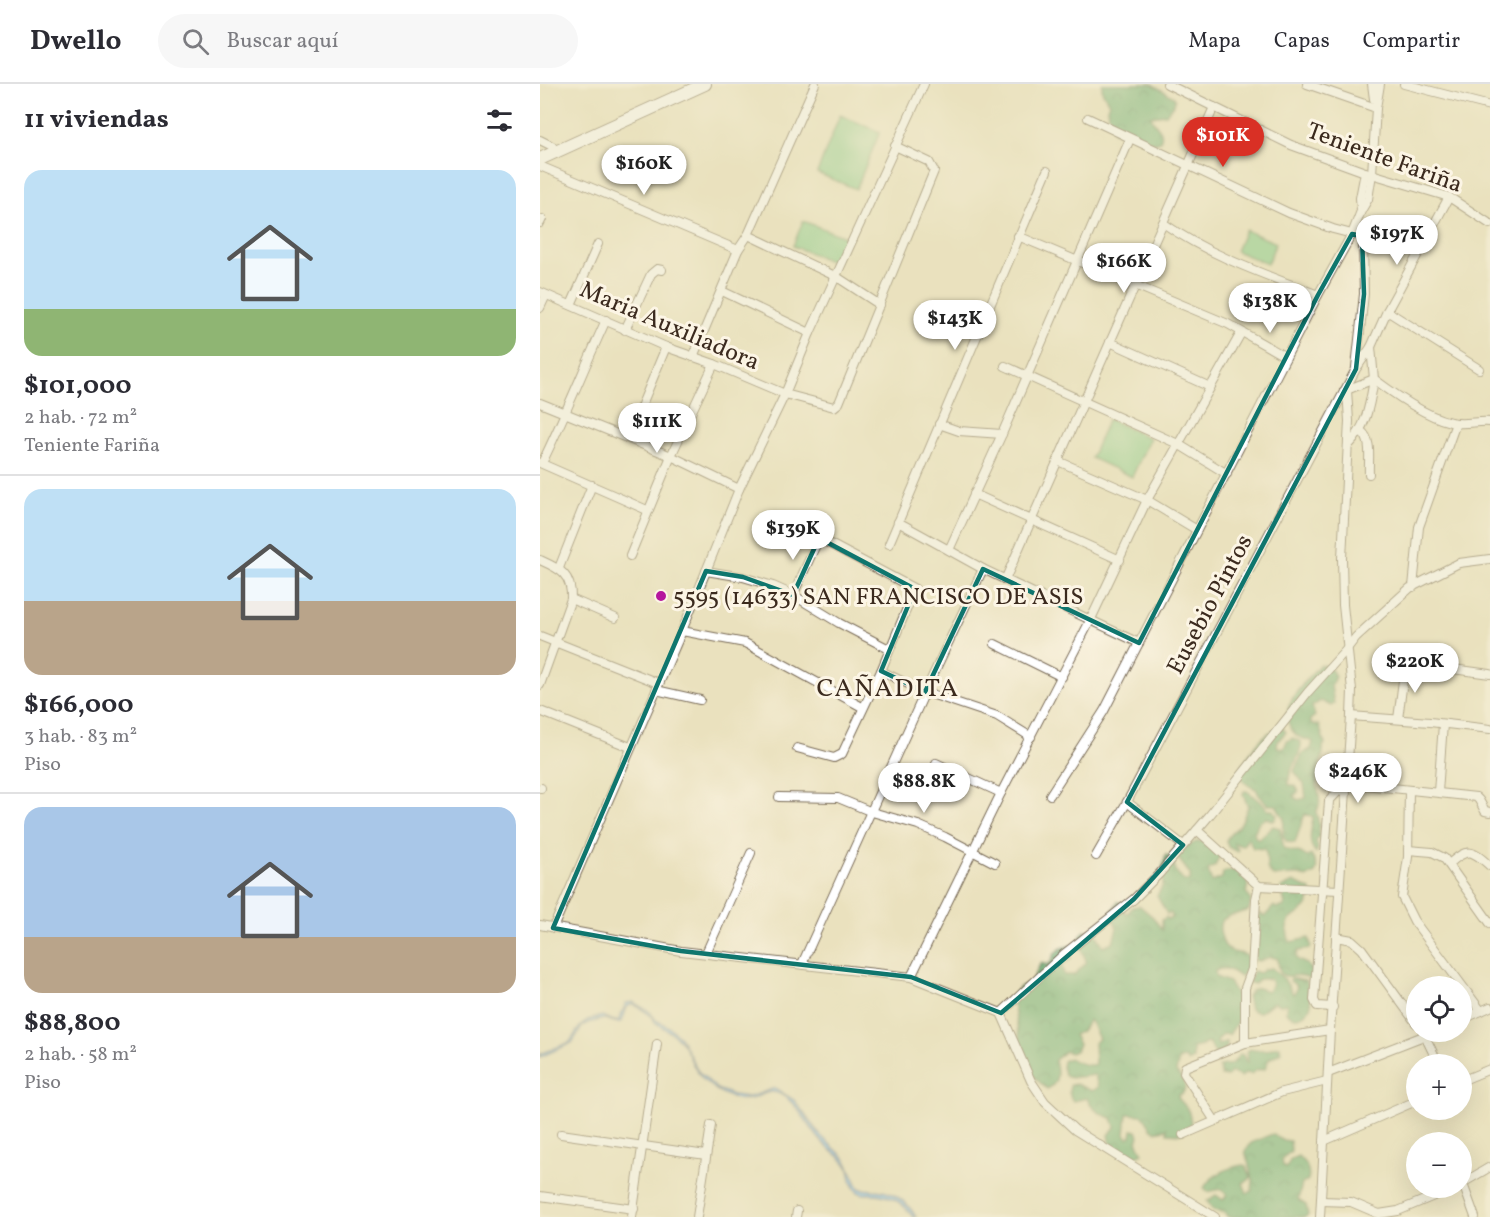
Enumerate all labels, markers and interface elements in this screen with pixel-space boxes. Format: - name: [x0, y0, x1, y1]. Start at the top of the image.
- search box: [158, 14, 578, 68]
- text: Dwello: [30, 22, 122, 61]
- icon: search: [179, 25, 212, 58]
- text: Buscar aquí: [227, 26, 338, 57]
- text: Mapa: [1189, 27, 1241, 56]
- text: Capas: [1274, 27, 1330, 56]
- text: Compartir: [1363, 27, 1460, 56]
- text: 11 viviendas: [24, 102, 169, 138]
- icon: filters: [483, 104, 516, 137]
- street label: Teniente Fariña: [1302, 115, 1467, 203]
- pin: $101K: [1181, 117, 1265, 168]
- text: $101K: [1196, 122, 1250, 150]
- pin: $160K: [602, 145, 686, 196]
- text: $160K: [616, 150, 672, 178]
- icon: home: [216, 209, 324, 317]
- pin: $197K: [1355, 215, 1439, 266]
- text: $197K: [1370, 220, 1424, 248]
- pin: $166K: [1082, 243, 1166, 294]
- text: $166K: [1096, 248, 1152, 276]
- street label: Maria Auxiliadora: [574, 274, 765, 380]
- pin: $138K: [1228, 283, 1312, 334]
- text: $138K: [1243, 288, 1297, 316]
- pin: $143K: [913, 300, 997, 351]
- text: $143K: [927, 305, 983, 333]
- text: $101,000: [24, 368, 132, 404]
- pin: $111K: [615, 403, 699, 454]
- text: 2 hab. · 72 m²: [24, 404, 137, 432]
- text: $111K: [632, 408, 682, 436]
- text: Teniente Fariña: [24, 432, 160, 460]
- pin: $139K: [751, 510, 835, 561]
- text: $139K: [766, 515, 820, 543]
- icon: home: [216, 528, 324, 636]
- street label: Eusebio Pintos: [1160, 529, 1262, 681]
- place label: 5595 (14633) SAN FRANCISCO DE ASIS: [673, 581, 1084, 615]
- marker: 5595 (14633) SAN FRANCISCO DE ASIS: [654, 589, 668, 603]
- pin: $220K: [1373, 643, 1457, 694]
- text: $220K: [1386, 648, 1444, 676]
- district label: CAÑADITA: [816, 671, 960, 707]
- text: $166,000: [24, 687, 134, 723]
- text: 3 hab. · 83 m²: [24, 723, 137, 751]
- text: Piso: [24, 751, 61, 779]
- pin: $246K: [1316, 753, 1400, 804]
- text: $246K: [1329, 758, 1387, 786]
- pin: $88.8K: [875, 763, 973, 814]
- text: $88.8K: [892, 768, 956, 796]
- icon: home: [216, 846, 324, 954]
- map controls: [1406, 976, 1472, 1198]
- button: locate: [1406, 976, 1472, 1042]
- text: $88,800: [24, 1005, 120, 1041]
- text: 2 hab. · 58 m²: [24, 1041, 137, 1069]
- button: +: [1406, 1054, 1472, 1120]
- text: Piso: [24, 1069, 61, 1097]
- button: −: [1406, 1132, 1472, 1198]

